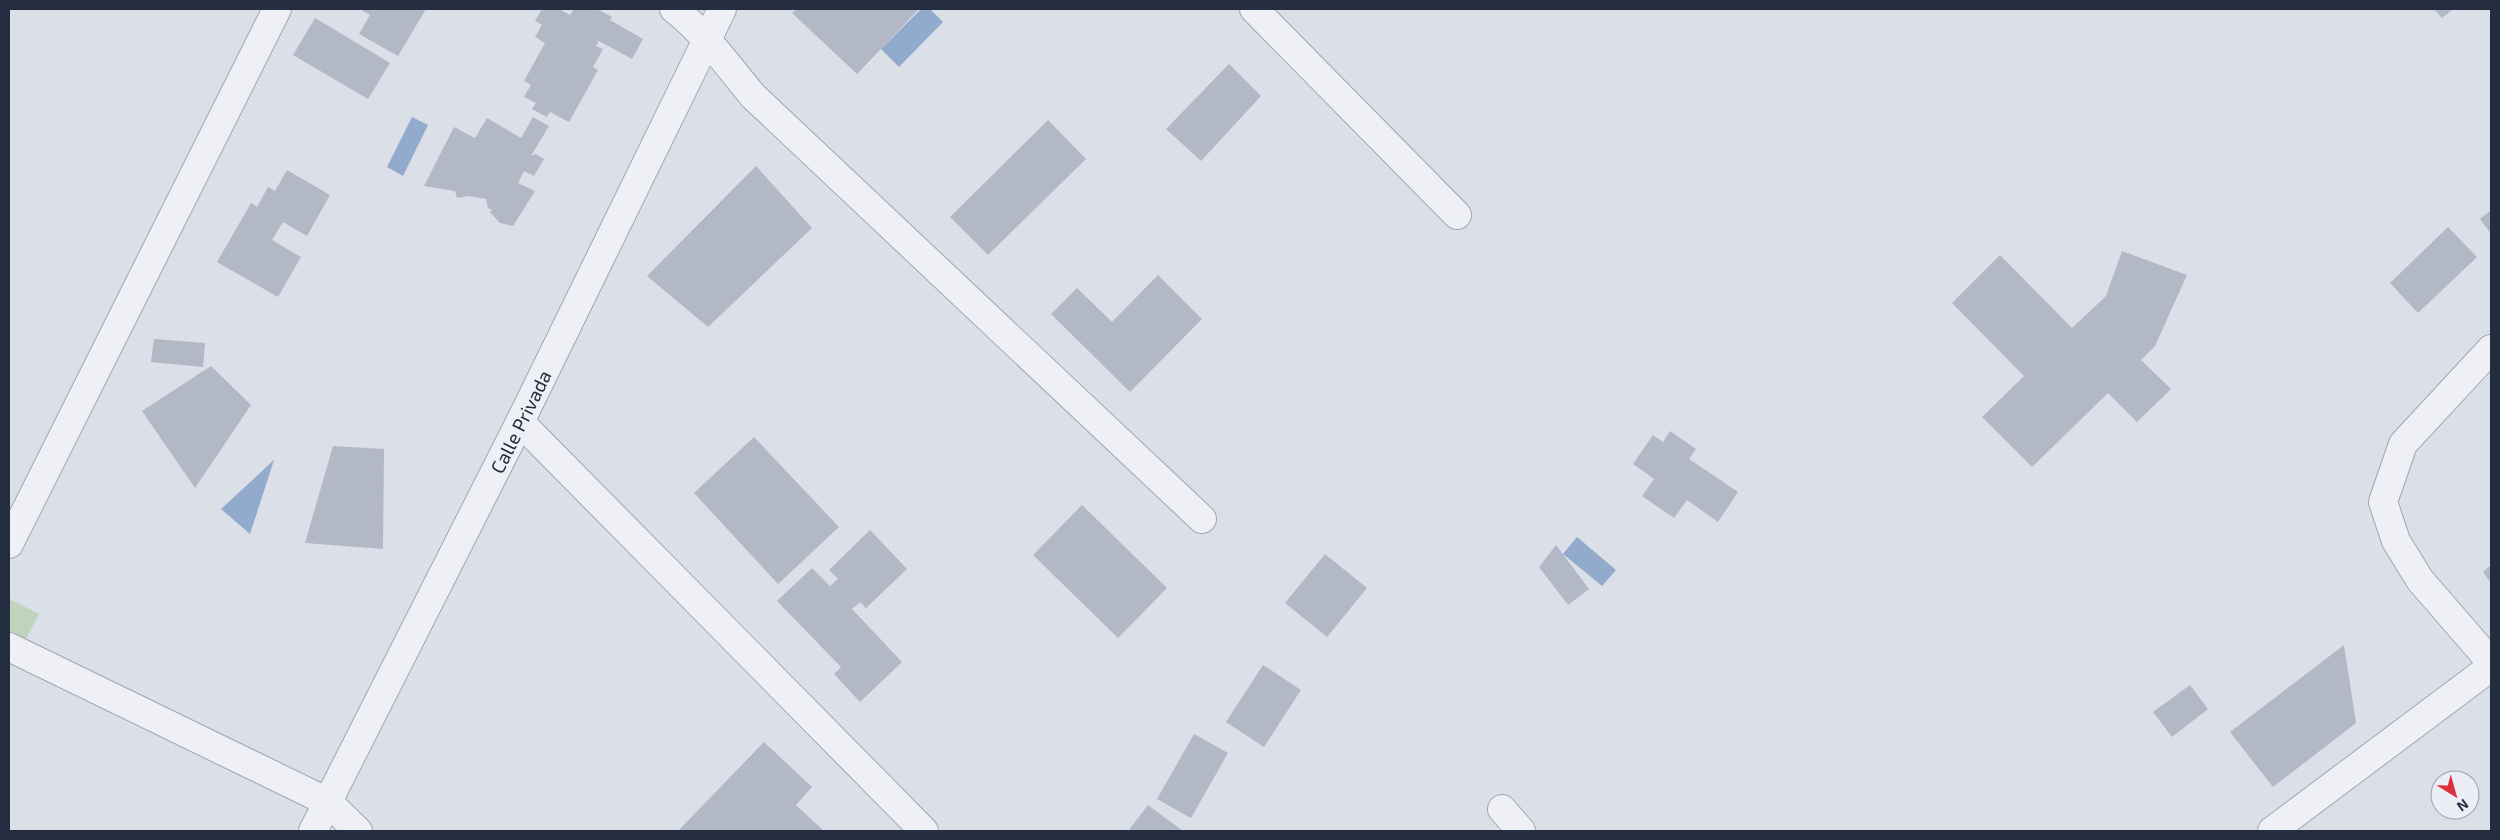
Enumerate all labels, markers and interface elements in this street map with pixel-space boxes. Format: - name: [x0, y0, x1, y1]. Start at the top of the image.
- street label: Calle Privada: [485, 366, 555, 477]
- north arrow: [2430, 770, 2480, 820]
- text: N: [2454, 796, 2472, 816]

